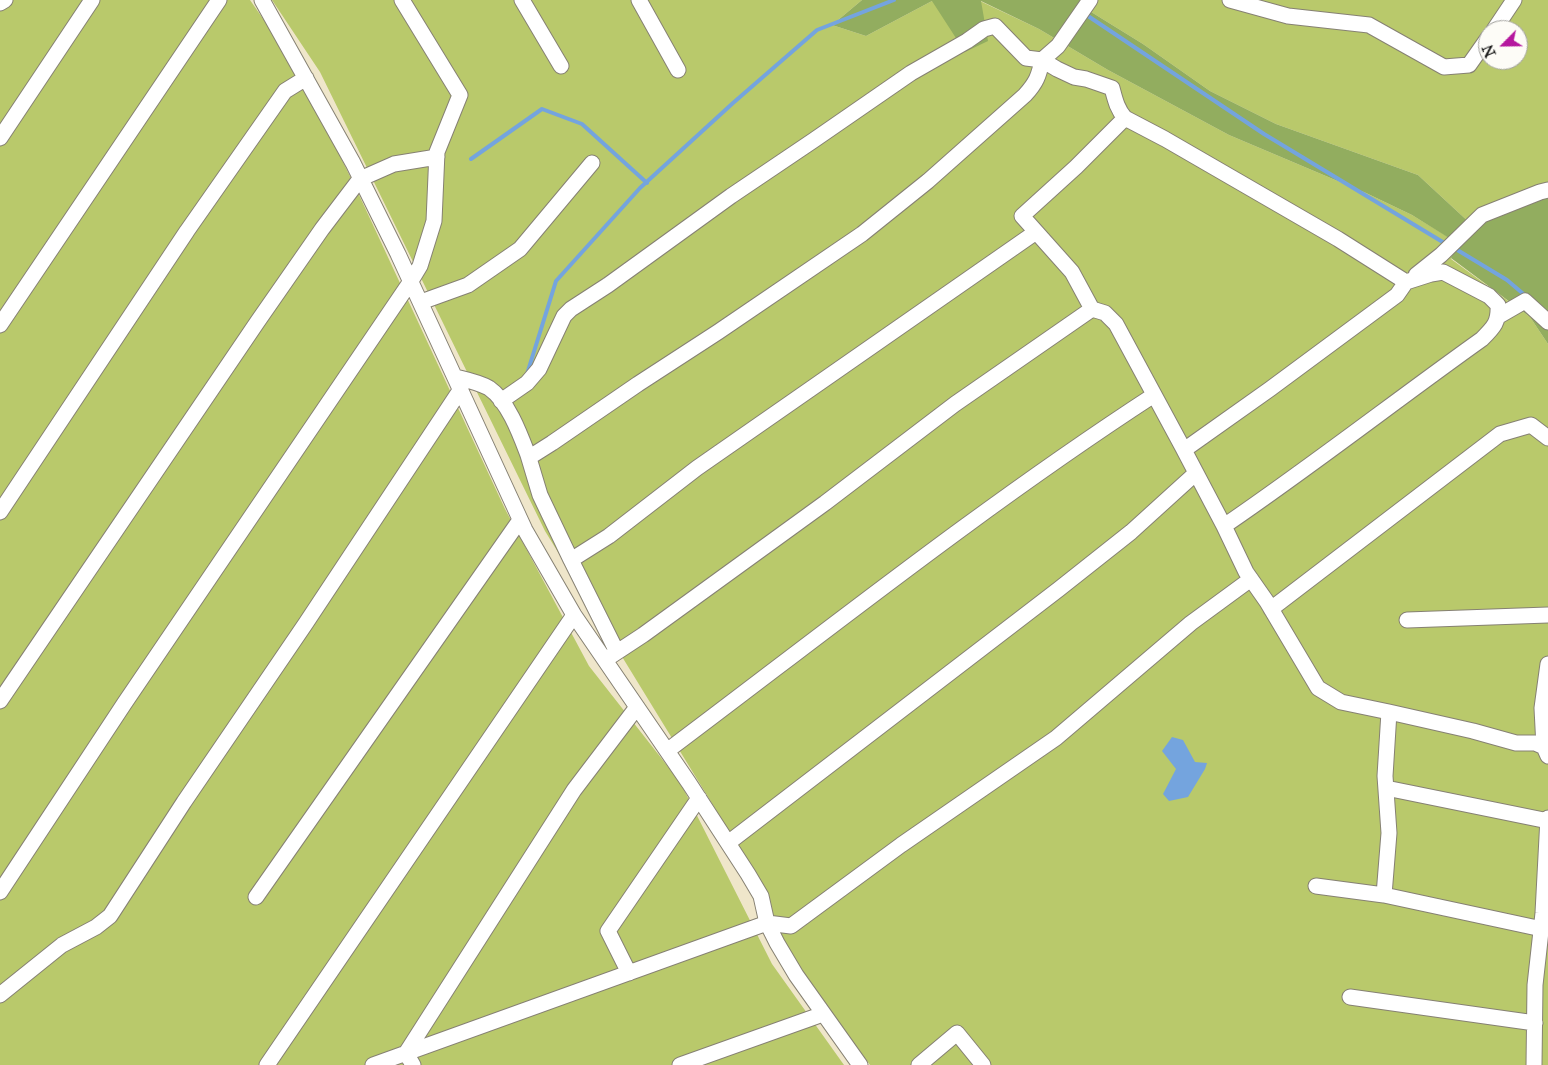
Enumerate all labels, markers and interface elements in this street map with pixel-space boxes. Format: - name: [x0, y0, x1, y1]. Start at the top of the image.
- north arrow: [1478, 20, 1528, 70]
- text: N: [1480, 42, 1500, 59]

